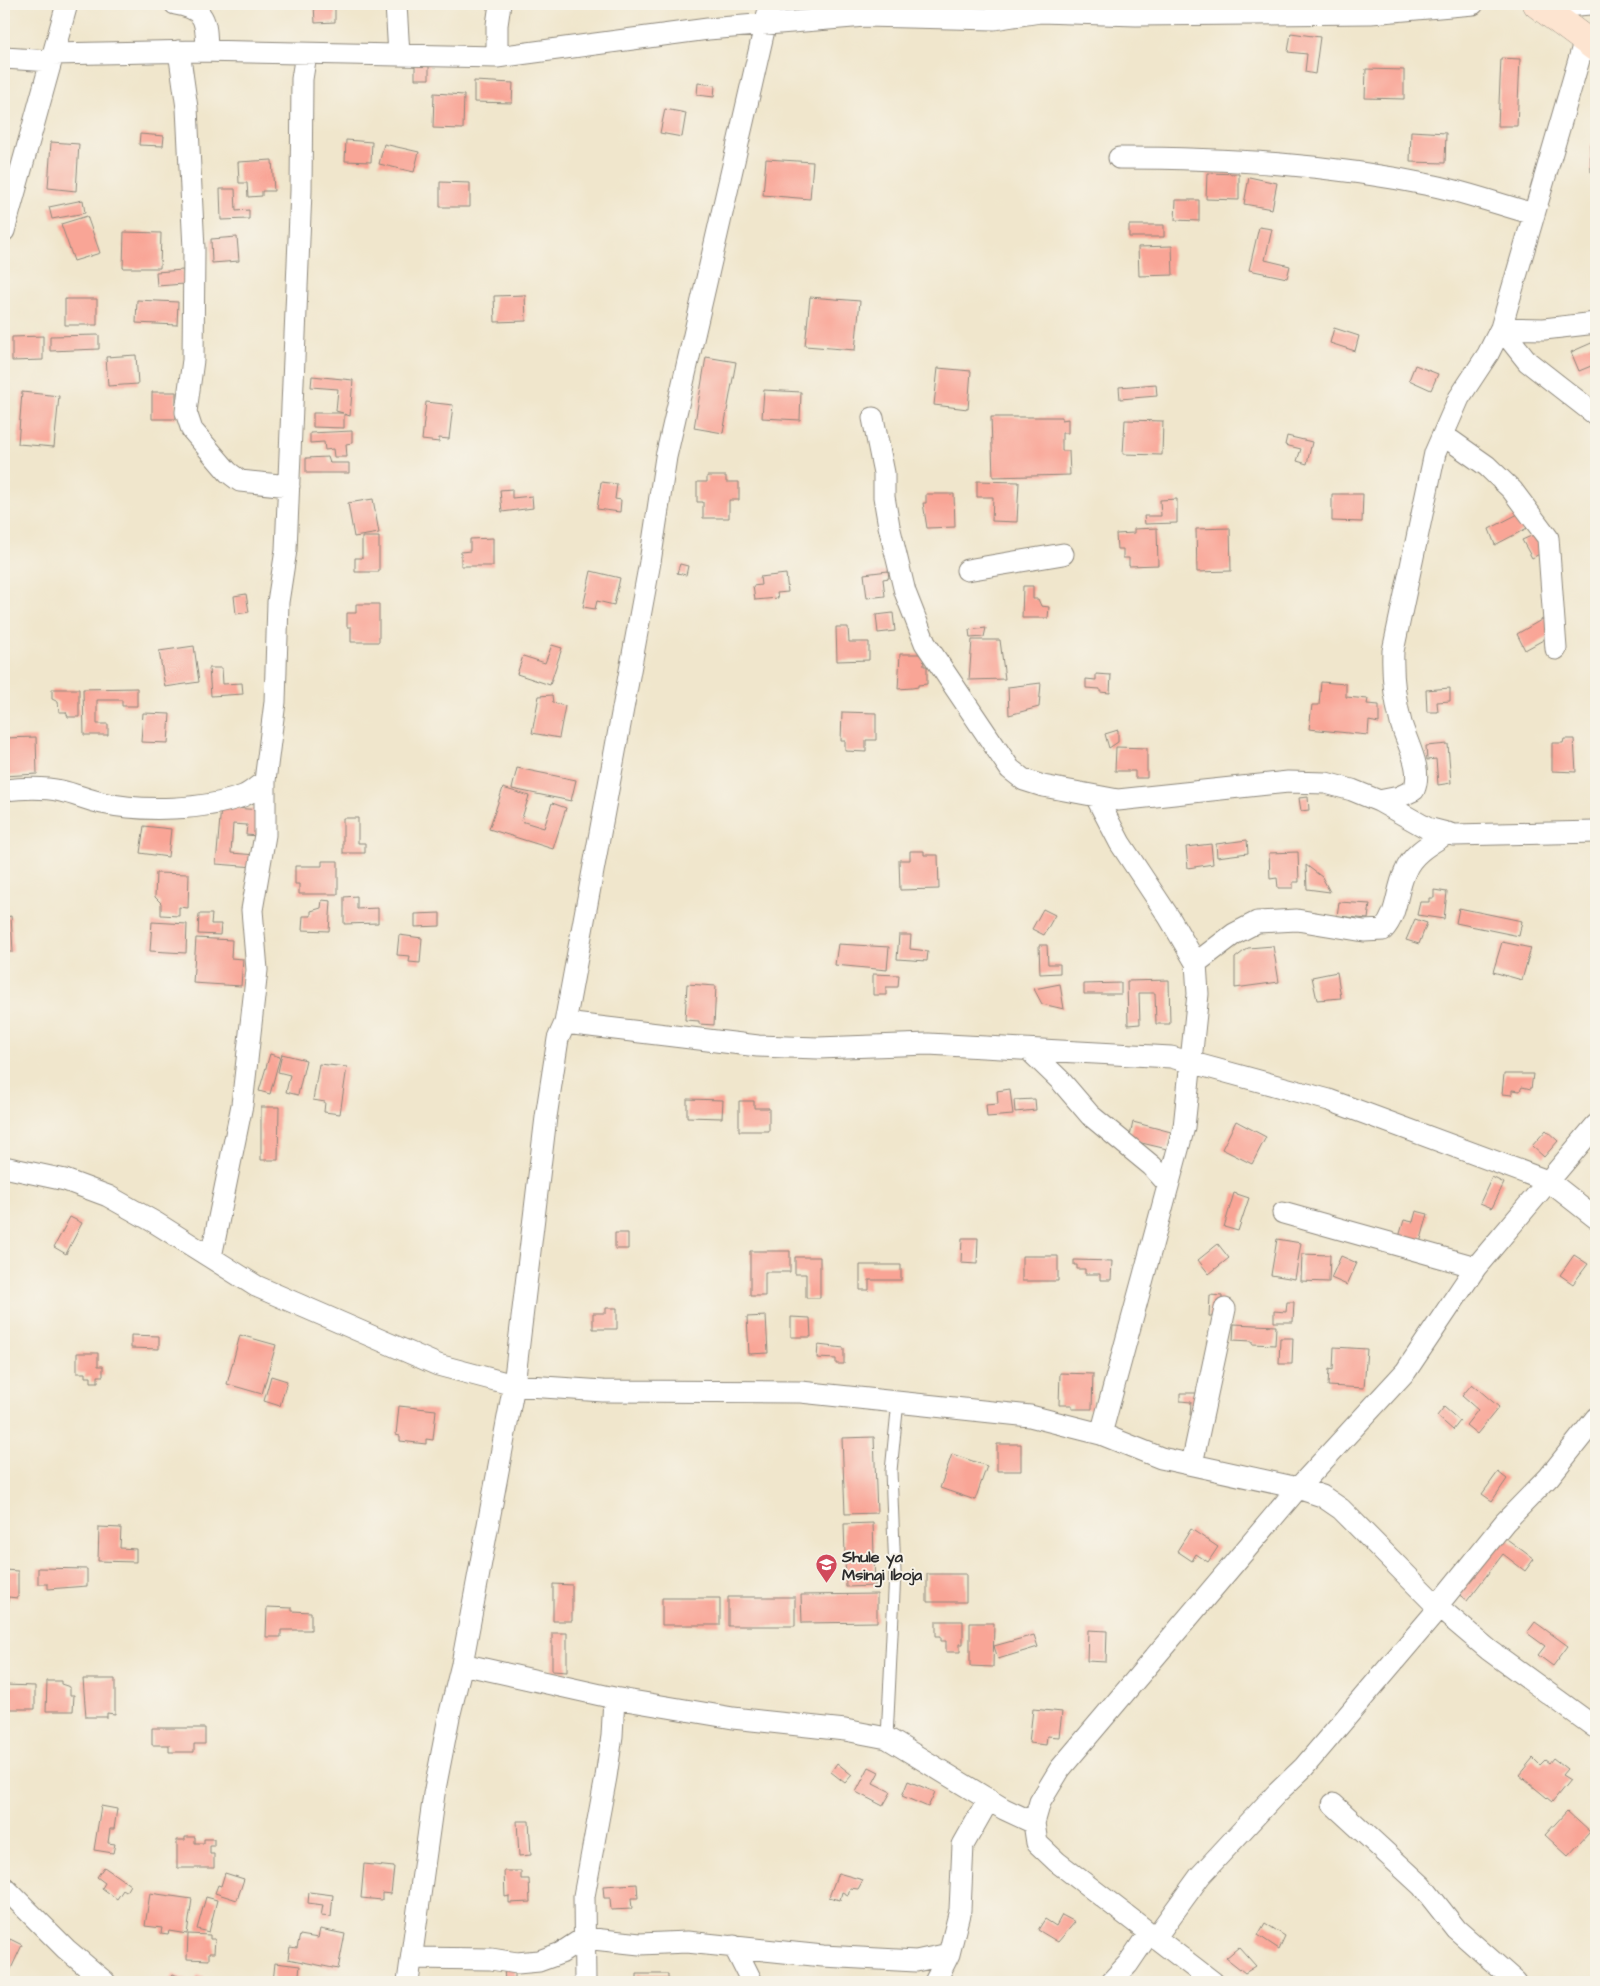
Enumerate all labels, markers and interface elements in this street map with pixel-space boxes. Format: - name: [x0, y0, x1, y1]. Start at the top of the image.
- place label: Shule ya Msingi Iboja: [841, 1546, 923, 1588]
- school or university icon: Shule ya Msingi Iboja: [814, 1553, 838, 1584]

